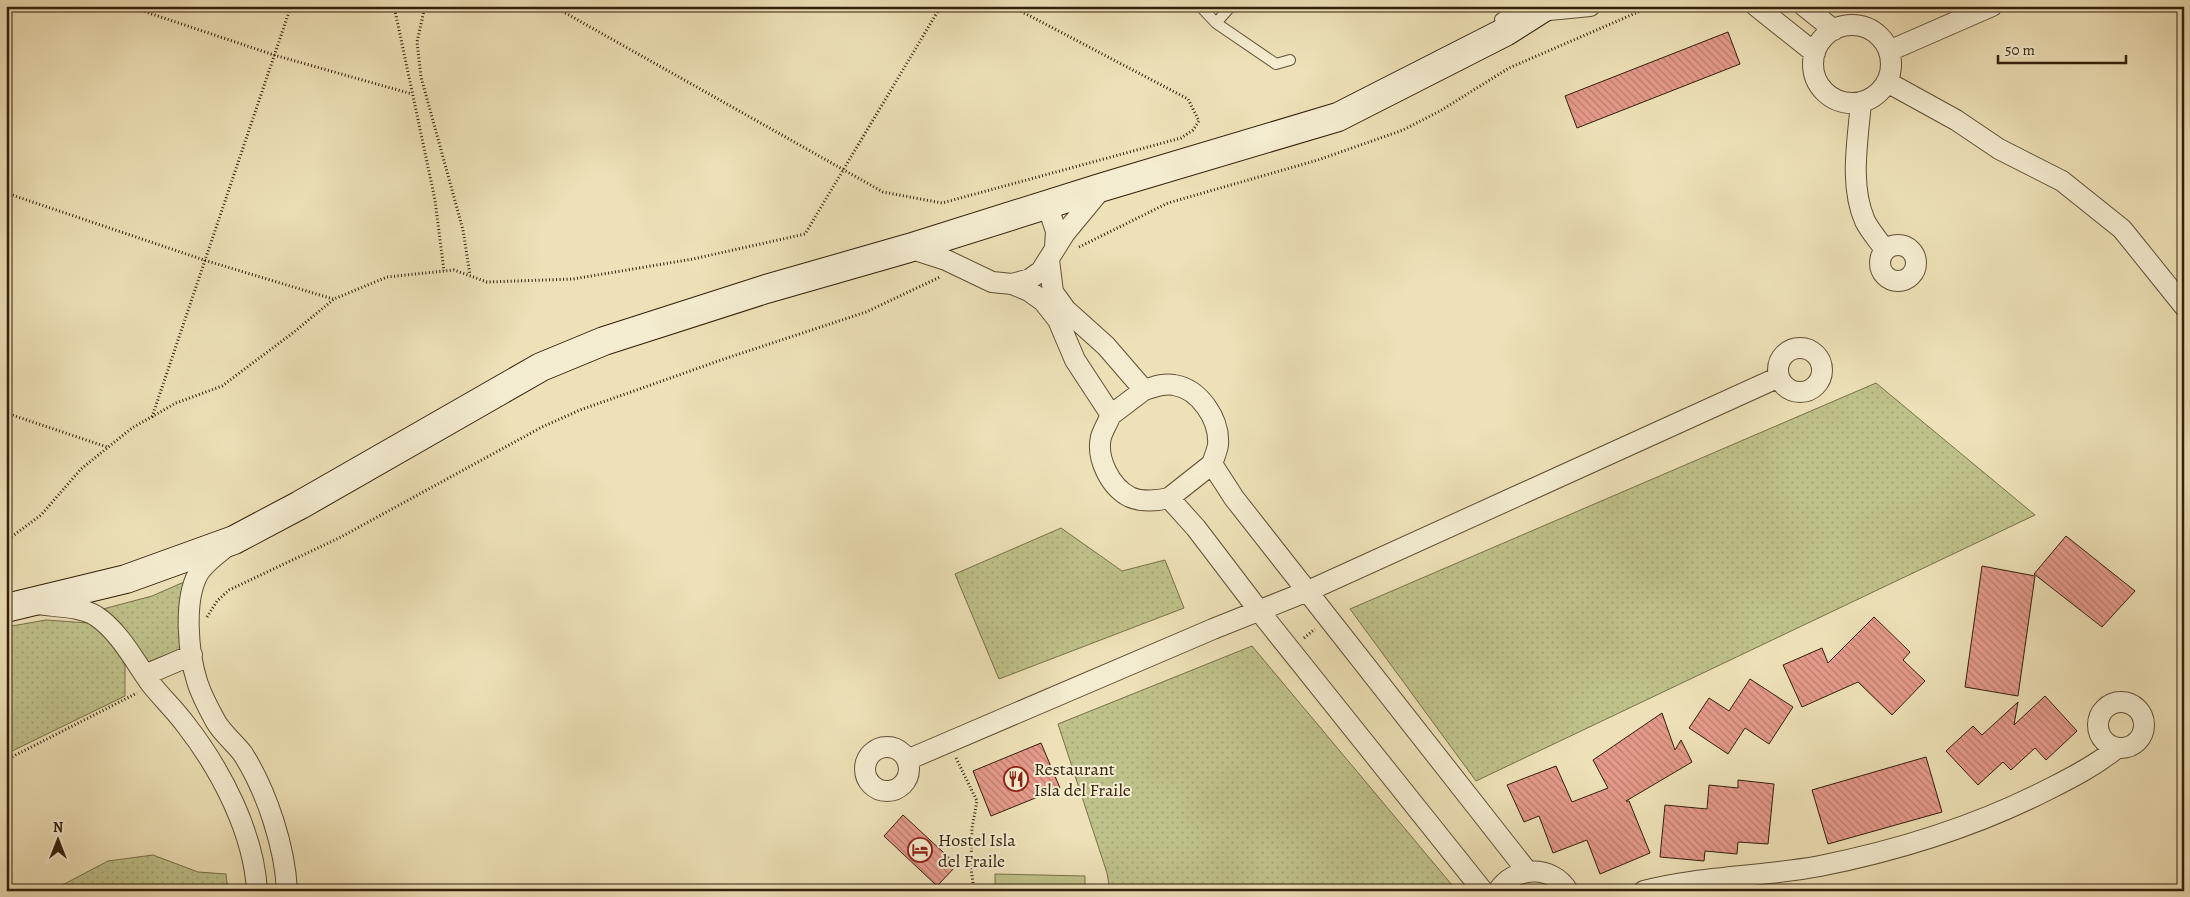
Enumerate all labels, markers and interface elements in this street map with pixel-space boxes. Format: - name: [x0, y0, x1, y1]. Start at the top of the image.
- scale bar: [1998, 32, 2125, 64]
- text: 50 m: [2005, 40, 2035, 60]
- place label: Restaurant Isla del Fraile: [1034, 757, 1131, 802]
- restaurant icon: Restaurant Isla del Fraile: [1003, 766, 1029, 792]
- north arrow: [32, 814, 82, 864]
- text: N: [53, 818, 63, 837]
- place label: Hostel Isla del Fraile: [938, 828, 1016, 873]
- hotel icon: Hostel Isla del Fraile: [907, 837, 933, 863]

